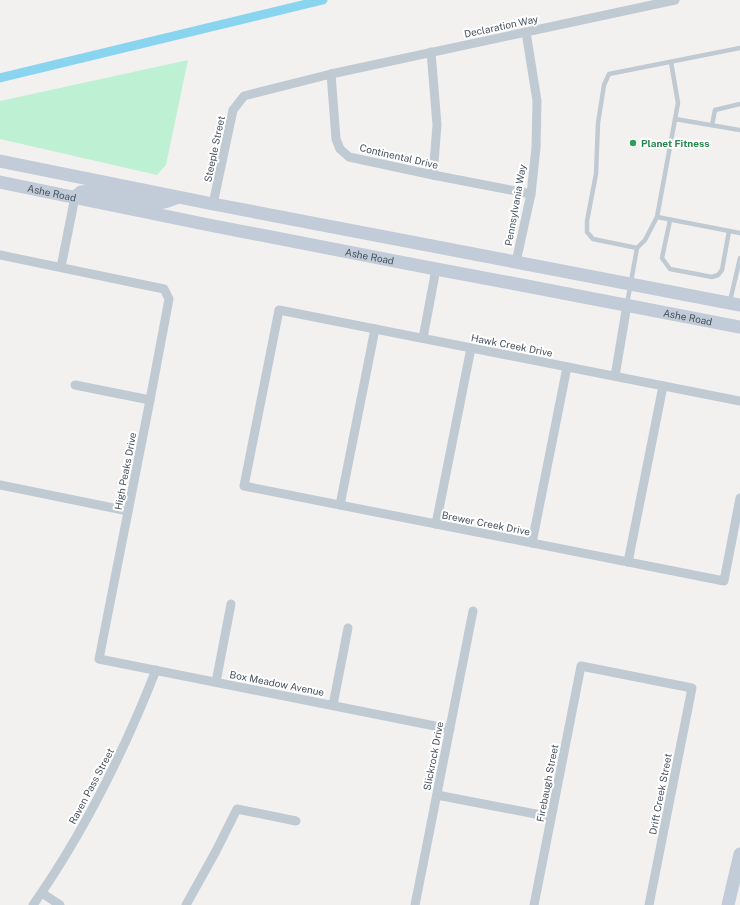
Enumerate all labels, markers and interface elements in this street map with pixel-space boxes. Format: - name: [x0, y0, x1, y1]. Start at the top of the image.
- street label: Declaration Way: [463, 12, 540, 40]
- street label: Steeple Street: [201, 115, 227, 183]
- place label: Planet Fitness: [641, 137, 710, 149]
- marker: Planet Fitness: [628, 138, 638, 148]
- street label: Continental Drive: [359, 141, 440, 171]
- street label: Pennsylvania Way: [502, 163, 528, 247]
- street label: Ashe Road: [26, 182, 77, 204]
- street label: Ashe Road: [344, 246, 395, 267]
- street label: Ashe Road: [662, 306, 713, 328]
- street label: Hawk Creek Drive: [470, 331, 554, 359]
- street label: High Peaks Drive: [112, 431, 138, 511]
- street label: Brewer Creek Drive: [441, 509, 532, 538]
- street label: Box Meadow Avenue: [229, 668, 326, 698]
- street label: Slickrock Drive: [420, 720, 446, 791]
- street label: Firebaugh Street: [534, 743, 560, 823]
- street label: Raven Pass Street: [66, 746, 116, 826]
- street label: Drift Creek Street: [646, 752, 674, 836]

